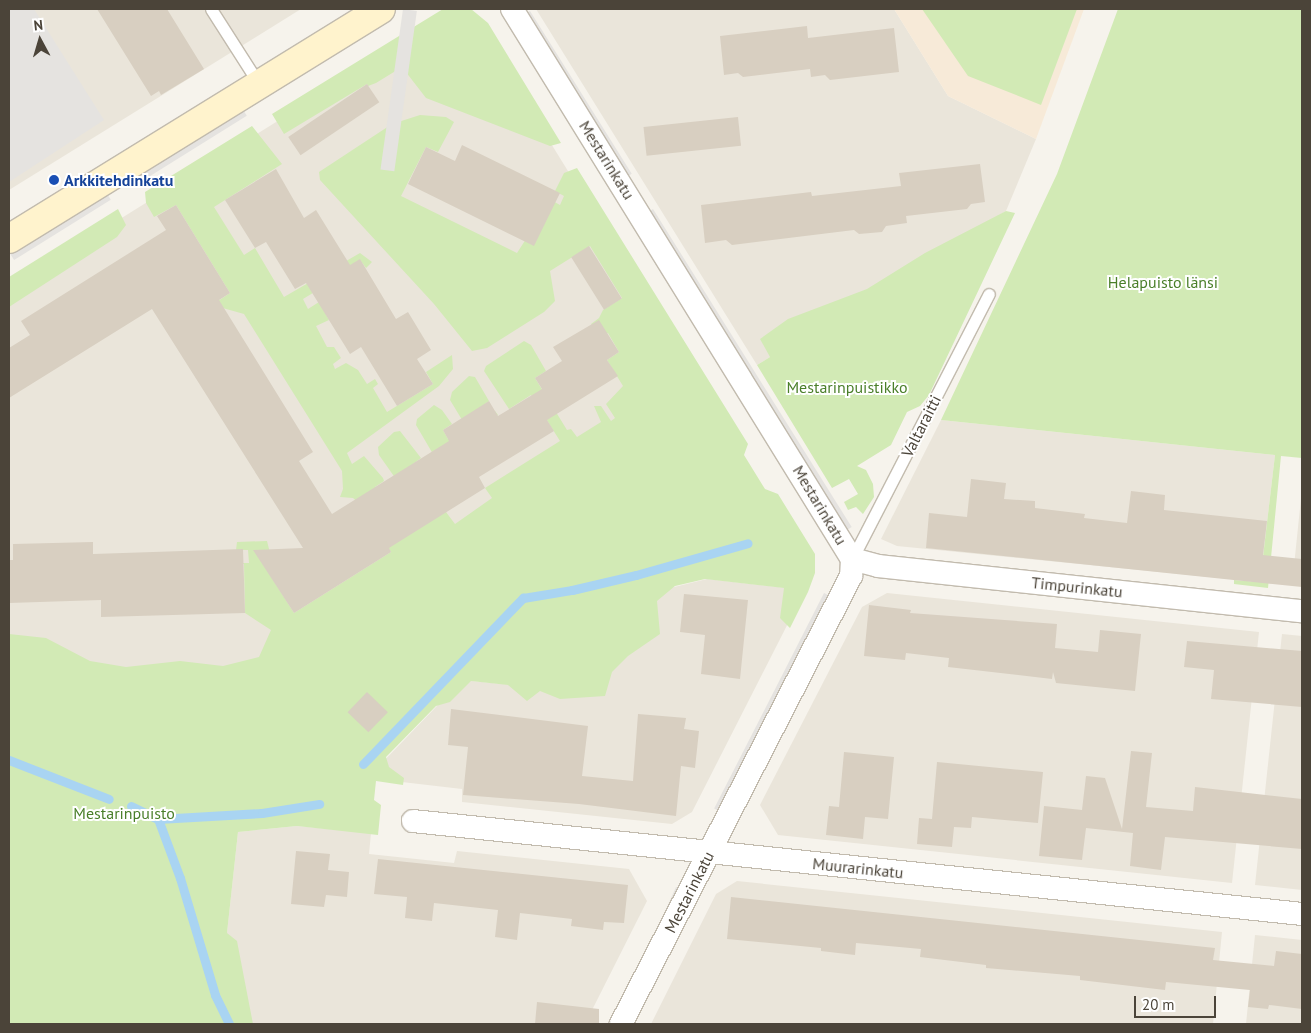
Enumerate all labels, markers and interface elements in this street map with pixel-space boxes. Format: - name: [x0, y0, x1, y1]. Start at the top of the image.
- north arrow: [15, 15, 65, 65]
- text: N: [33, 16, 44, 35]
- street label: Mestarinkatu: [575, 117, 639, 203]
- place label: Arkkitehdinkatu: [64, 170, 173, 190]
- marker: Arkkitehdinkatu: [48, 174, 60, 186]
- park label: Helapuisto länsi: [1108, 272, 1218, 292]
- park label: Mestarinpuistikko: [786, 377, 908, 397]
- street label: Valtaraitti: [897, 392, 945, 460]
- street label: Mestarinkatu: [789, 462, 851, 548]
- street label: Timpurinkatu: [1030, 573, 1124, 601]
- park label: Mestarinpuisto: [73, 803, 175, 823]
- street label: Mestarinkatu: [660, 848, 718, 936]
- street label: Muurarinkatu: [812, 854, 904, 882]
- scale bar: [1136, 986, 1218, 1018]
- text: 20 m: [1142, 995, 1175, 1014]

